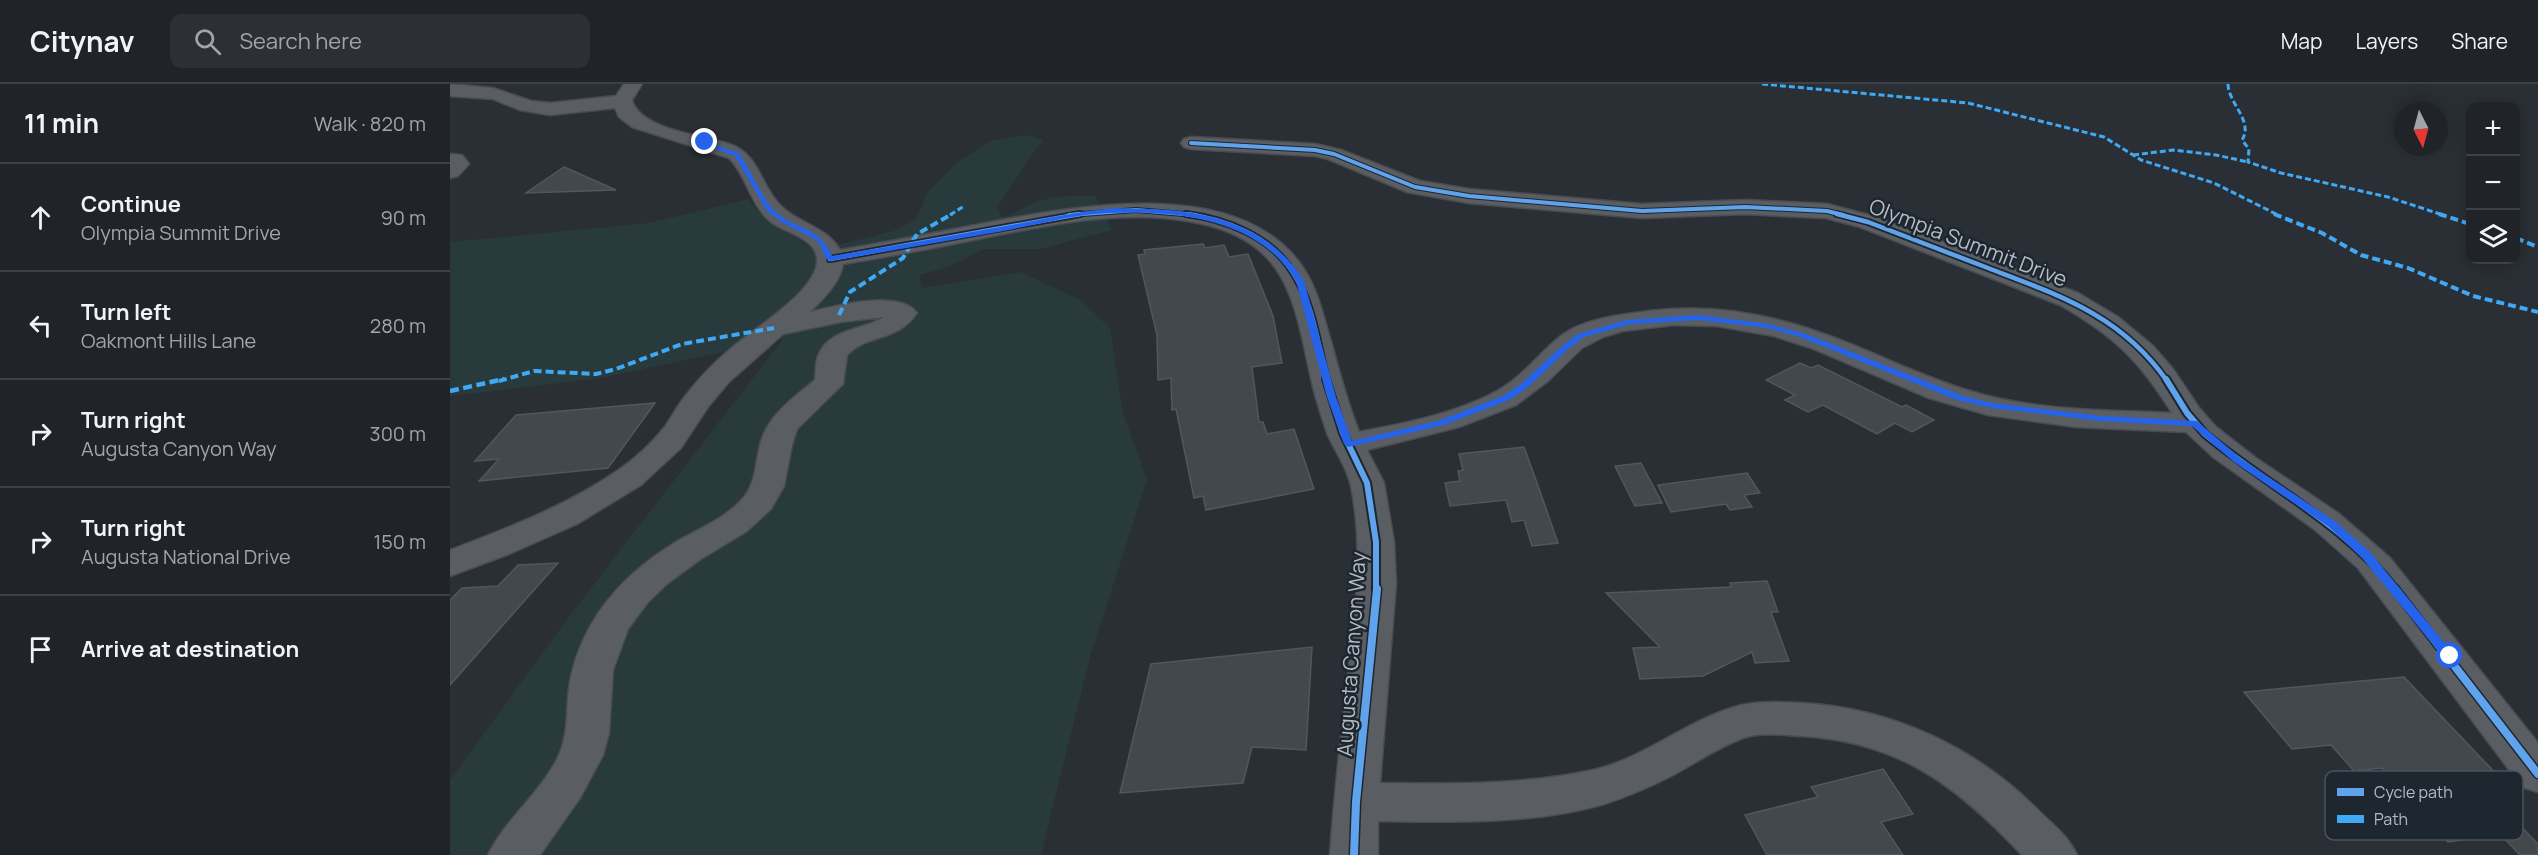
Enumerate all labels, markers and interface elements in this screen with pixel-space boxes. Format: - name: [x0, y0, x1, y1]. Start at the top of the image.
- search box: [170, 14, 590, 68]
- text: Citynav: [30, 22, 134, 60]
- icon: search: [191, 25, 224, 58]
- text: Search here: [239, 26, 362, 56]
- text: Map: [2281, 27, 2322, 55]
- text: Layers: [2355, 27, 2418, 55]
- text: Share: [2451, 27, 2508, 55]
- north arrow: [2394, 102, 2448, 156]
- map controls: [2466, 102, 2520, 264]
- button: +: [2466, 102, 2520, 156]
- text: 11 min: [24, 105, 99, 141]
- text: Walk · 820 m: [314, 110, 426, 137]
- route end: [691, 128, 717, 154]
- button: −: [2466, 156, 2520, 210]
- text: Continue: [81, 189, 181, 219]
- street label: Olympia Summit Drive: [1865, 191, 2071, 293]
- icon: ahead: [24, 201, 57, 234]
- text: 90 m: [380, 204, 426, 231]
- button: layers: [2466, 210, 2520, 264]
- text: Olympia Summit Drive: [81, 219, 281, 246]
- text: Turn left: [81, 297, 171, 327]
- icon: left: [24, 309, 57, 342]
- text: 280 m: [370, 312, 426, 339]
- text: Oakmont Hills Lane: [81, 327, 256, 354]
- text: Turn right: [81, 405, 186, 435]
- icon: right: [24, 417, 57, 450]
- text: 300 m: [370, 420, 426, 447]
- text: Augusta Canyon Way: [81, 435, 277, 462]
- text: Turn right: [81, 513, 186, 543]
- icon: right: [24, 525, 57, 558]
- text: 150 m: [373, 528, 426, 555]
- text: Augusta National Drive: [81, 543, 291, 570]
- street label: Augusta Canyon Way: [1330, 551, 1372, 757]
- icon: arrive: [24, 633, 57, 666]
- text: Arrive at destination: [81, 634, 299, 664]
- route start: [2436, 642, 2462, 668]
- legend: [2325, 771, 2523, 840]
- text: Cycle path: [2374, 781, 2453, 803]
- text: Path: [2374, 808, 2408, 830]

